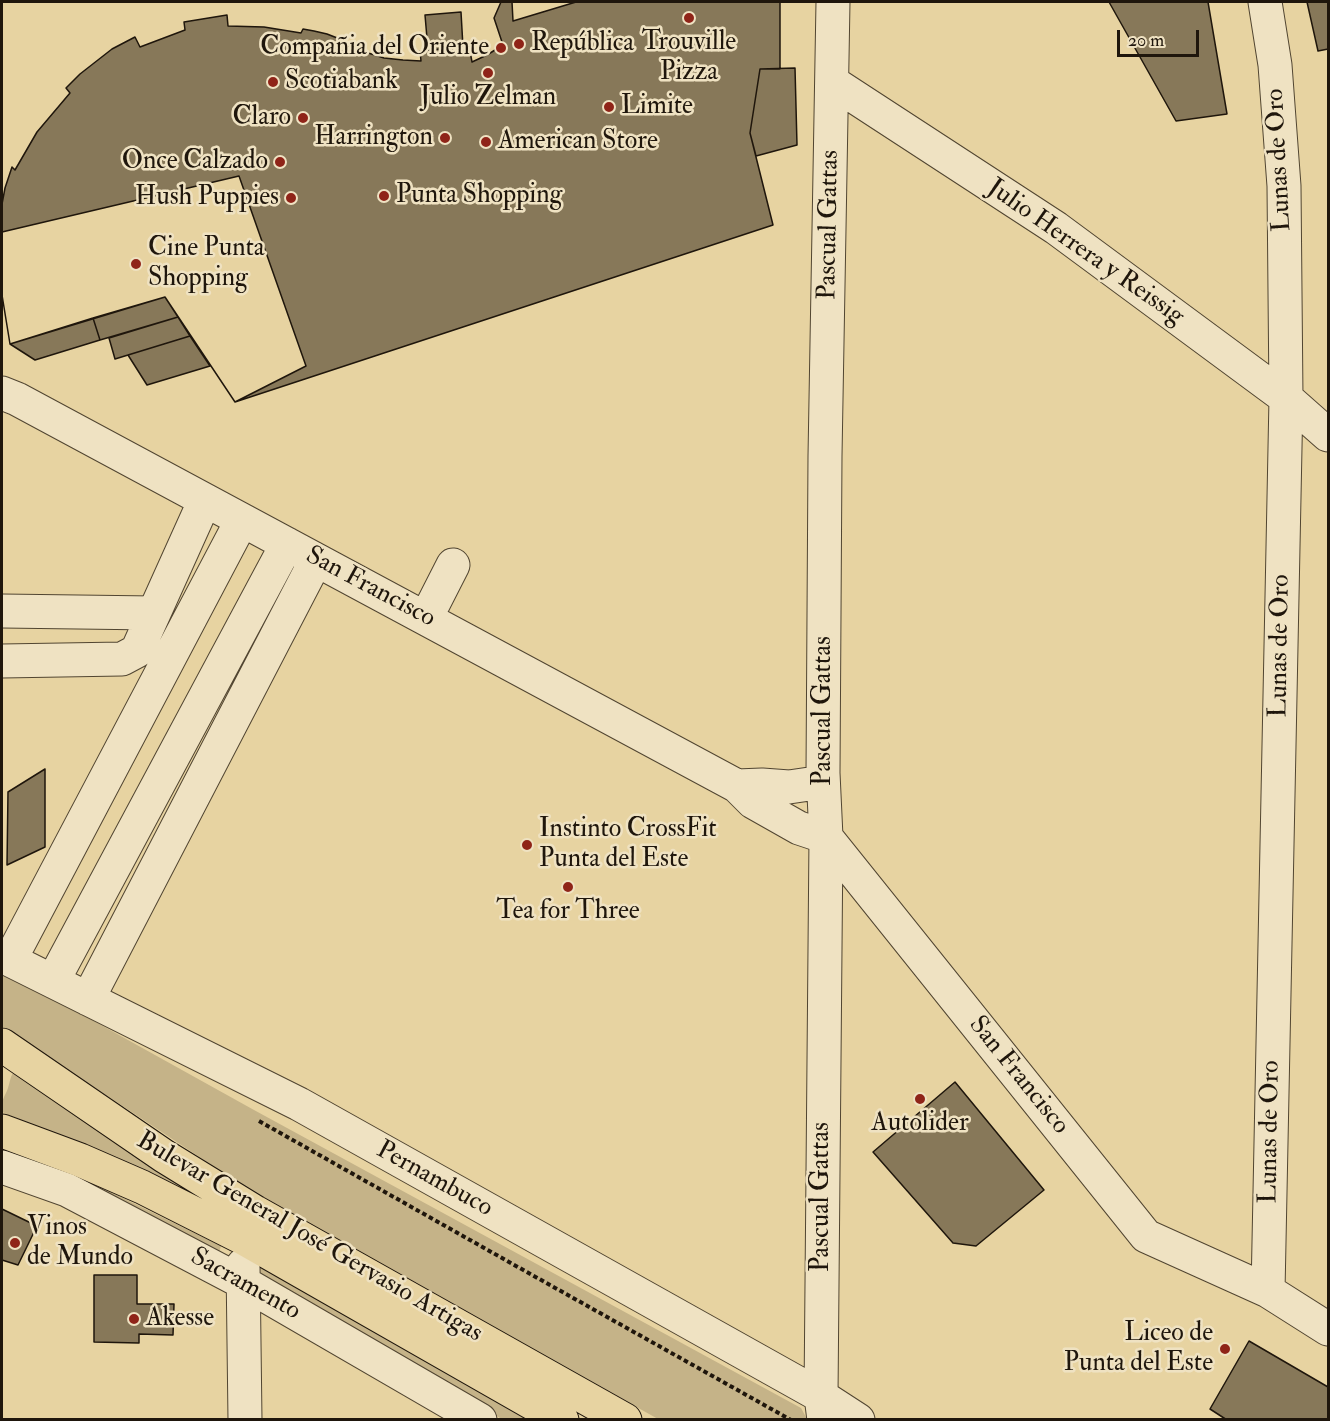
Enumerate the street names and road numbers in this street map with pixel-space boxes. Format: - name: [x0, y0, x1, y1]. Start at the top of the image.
- street label: Lunas de Oro: [1261, 88, 1299, 232]
- street label: Pascual Gattas: [813, 150, 847, 300]
- street label: Julio Herrera y Reissig: [980, 173, 1190, 333]
- street label: San Francisco: [300, 541, 440, 635]
- street label: Lunas de Oro: [1264, 574, 1298, 718]
- street label: Pascual Gattas: [808, 636, 840, 786]
- street label: San Francisco: [961, 1011, 1075, 1141]
- street label: Lunas de Oro: [1254, 1060, 1288, 1204]
- street label: Pascual Gattas: [806, 1122, 838, 1272]
- street label: Bulevar General José Gervasio Artigas: [130, 1126, 488, 1350]
- street label: Pernambuco: [370, 1135, 498, 1225]
- street label: Sacramento: [184, 1242, 306, 1328]

